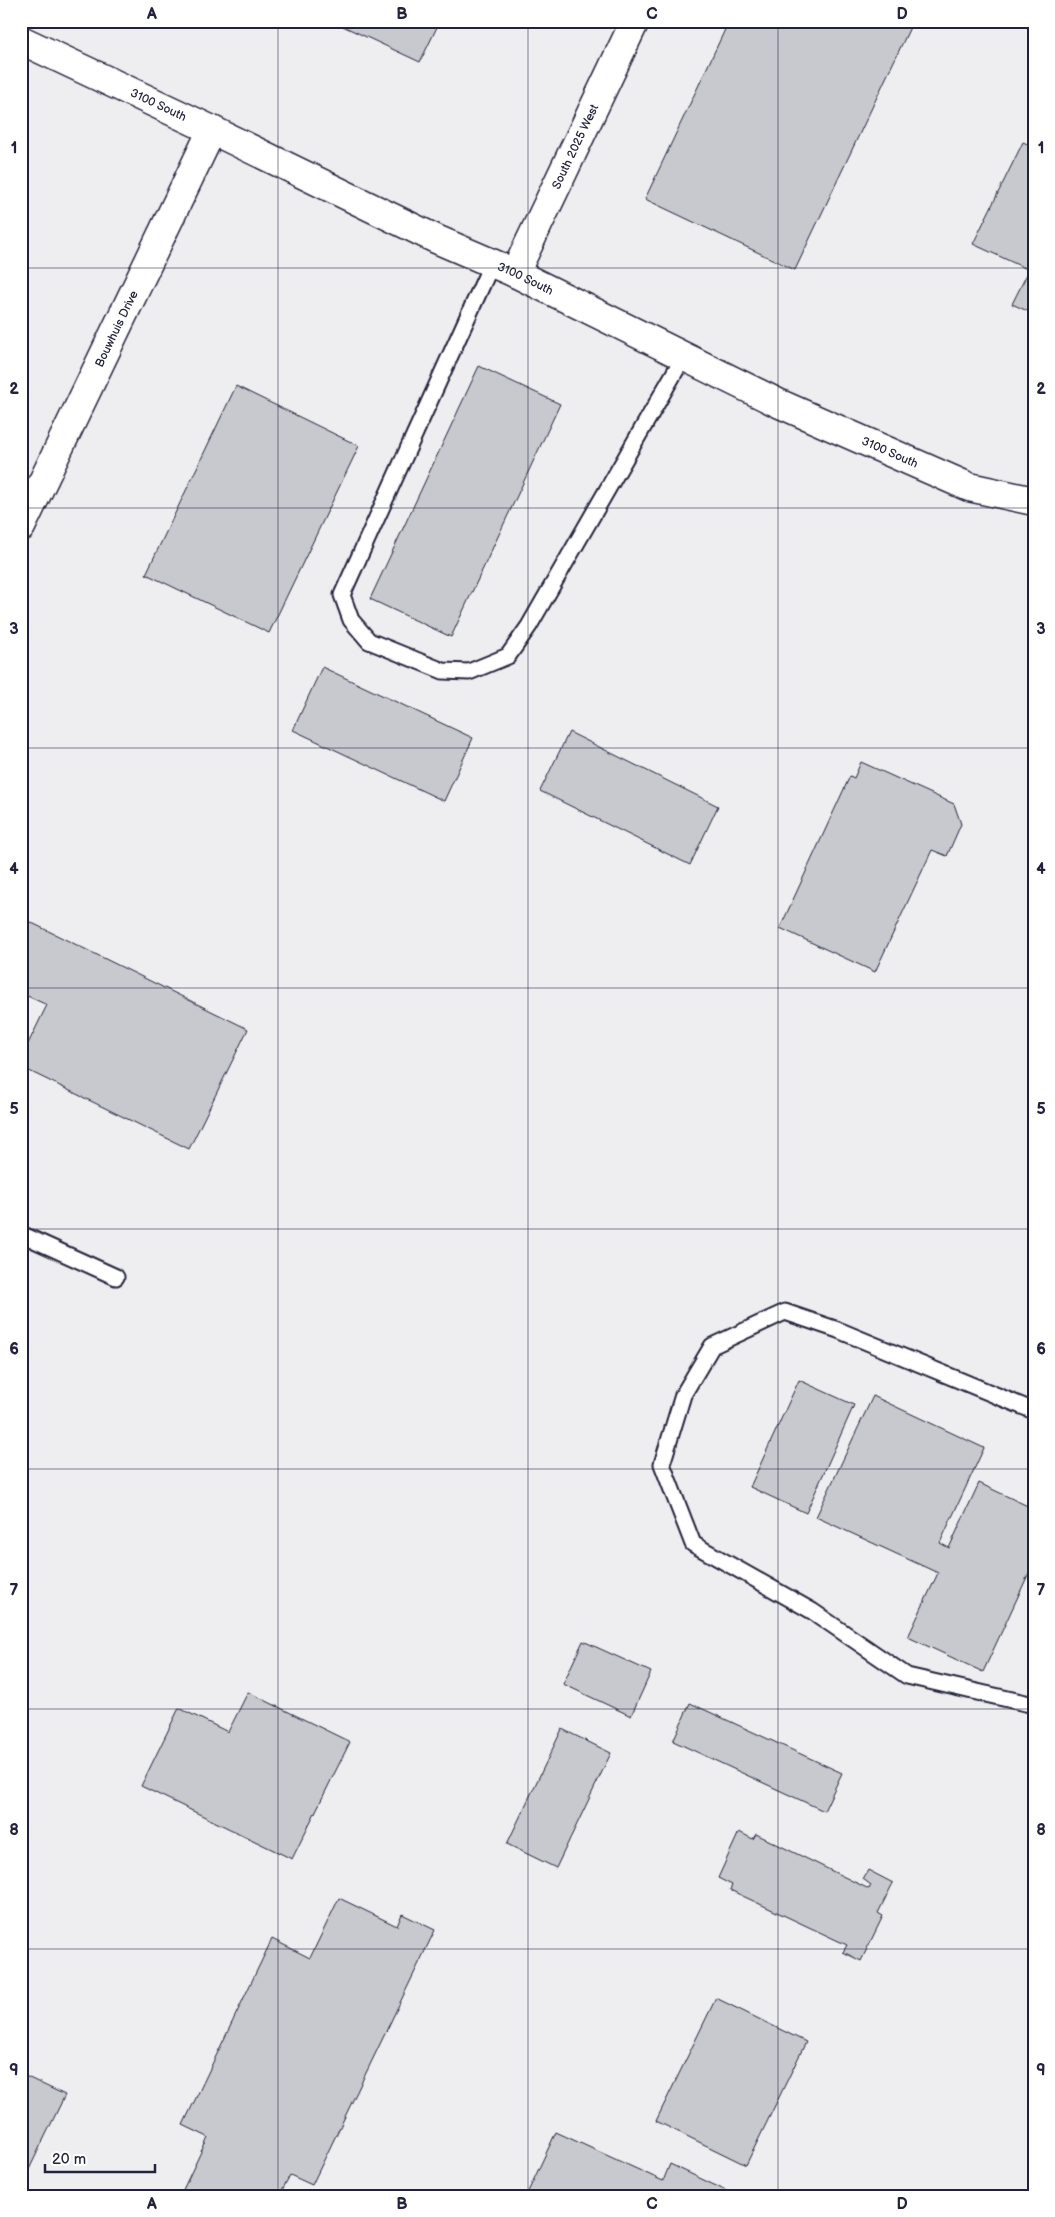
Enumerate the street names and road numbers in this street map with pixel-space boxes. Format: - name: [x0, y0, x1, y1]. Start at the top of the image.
- street label: 3100 South: [128, 86, 189, 125]
- street label: South 2025 West: [549, 102, 602, 192]
- street label: 3100 South: [495, 259, 556, 299]
- street label: Bouwhuis Drive: [92, 288, 142, 370]
- street label: 3100 South: [859, 434, 921, 472]

